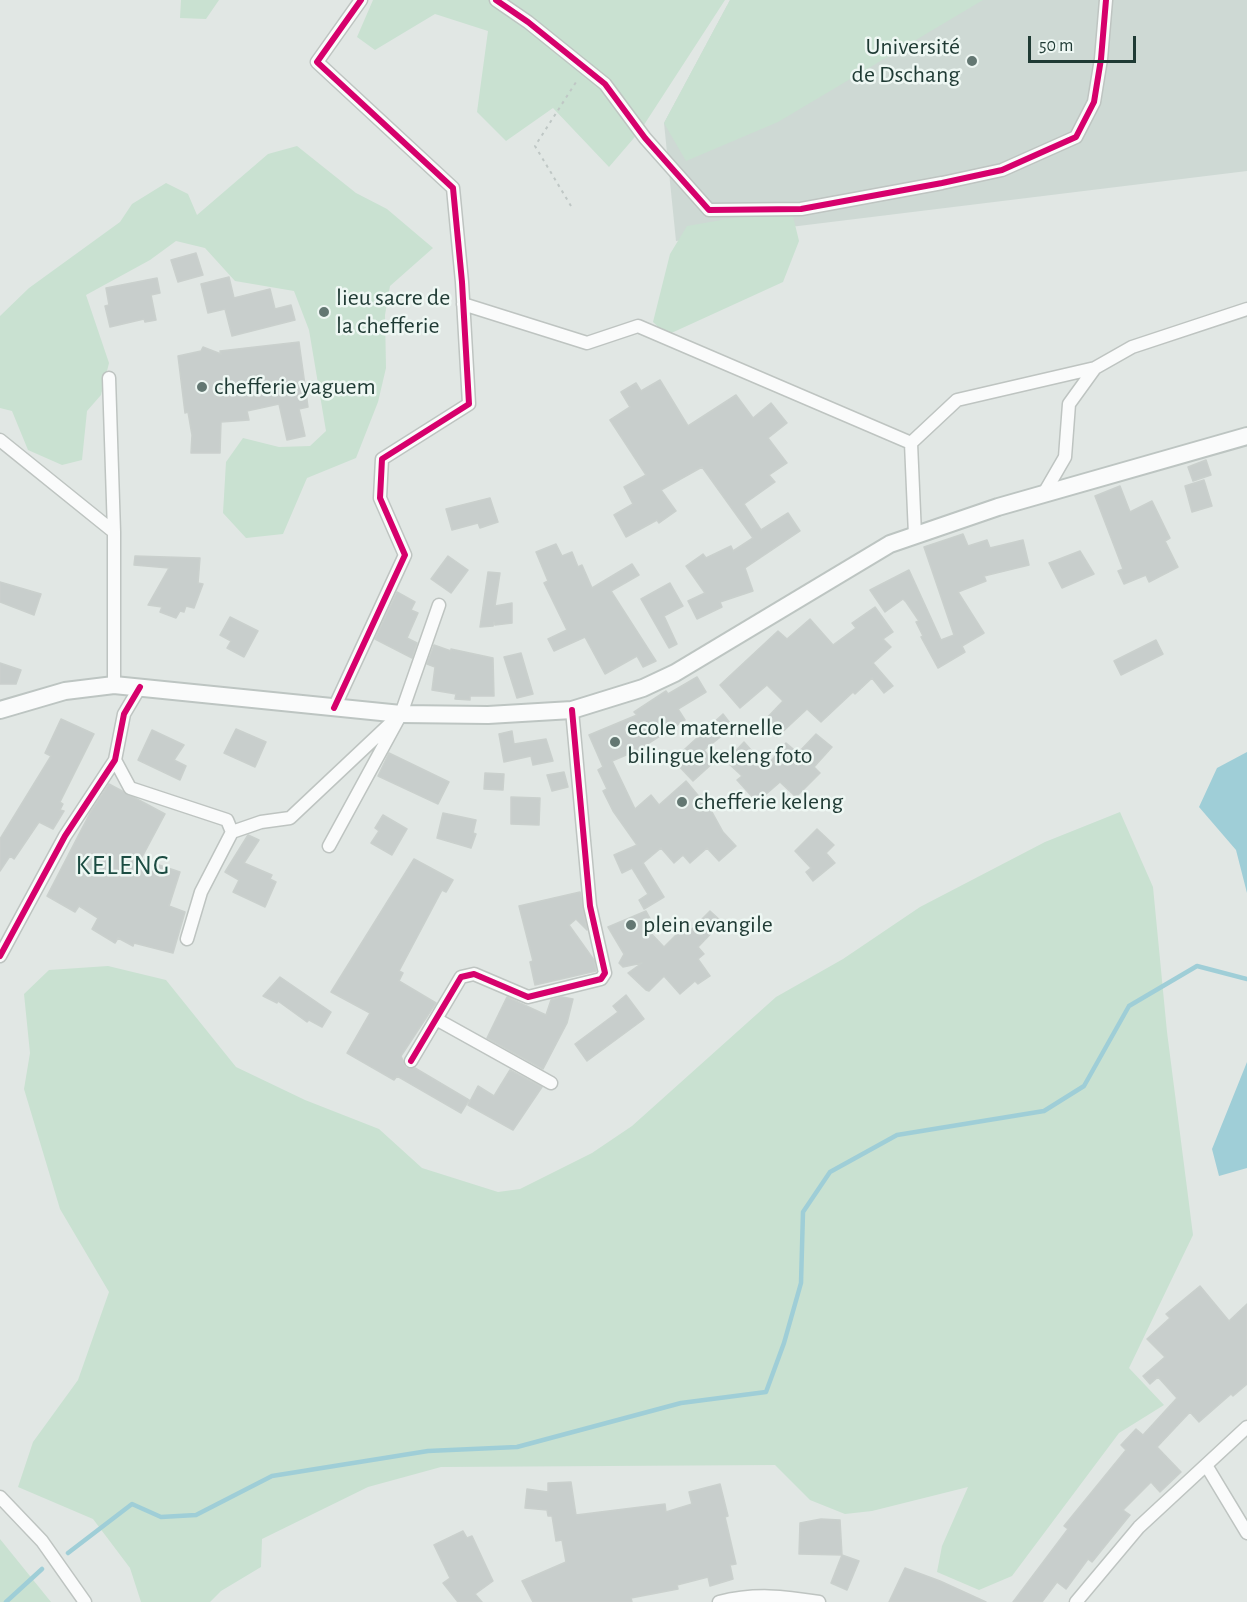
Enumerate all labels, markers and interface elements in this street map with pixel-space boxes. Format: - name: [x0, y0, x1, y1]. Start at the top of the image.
- scale bar: [1031, 24, 1139, 62]
- place label: Université de Dschang: [852, 33, 960, 89]
- text: 50 m: [1039, 37, 1073, 55]
- marker: Université de Dschang: [965, 54, 979, 68]
- place label: lieu sacre de la chefferie: [336, 284, 450, 340]
- marker: lieu sacre de la chefferie: [317, 305, 331, 319]
- place label: chefferie yaguem: [214, 373, 376, 401]
- marker: chefferie yaguem: [195, 380, 209, 394]
- place label: ecole maternelle bilingue keleng foto: [627, 714, 813, 770]
- marker: ecole maternelle bilingue keleng foto: [608, 735, 622, 749]
- place label: chefferie keleng: [694, 788, 843, 816]
- marker: chefferie keleng: [675, 795, 689, 809]
- district label: KELENG: [75, 850, 171, 882]
- place label: plein evangile: [643, 911, 773, 939]
- marker: plein evangile: [624, 918, 638, 932]

